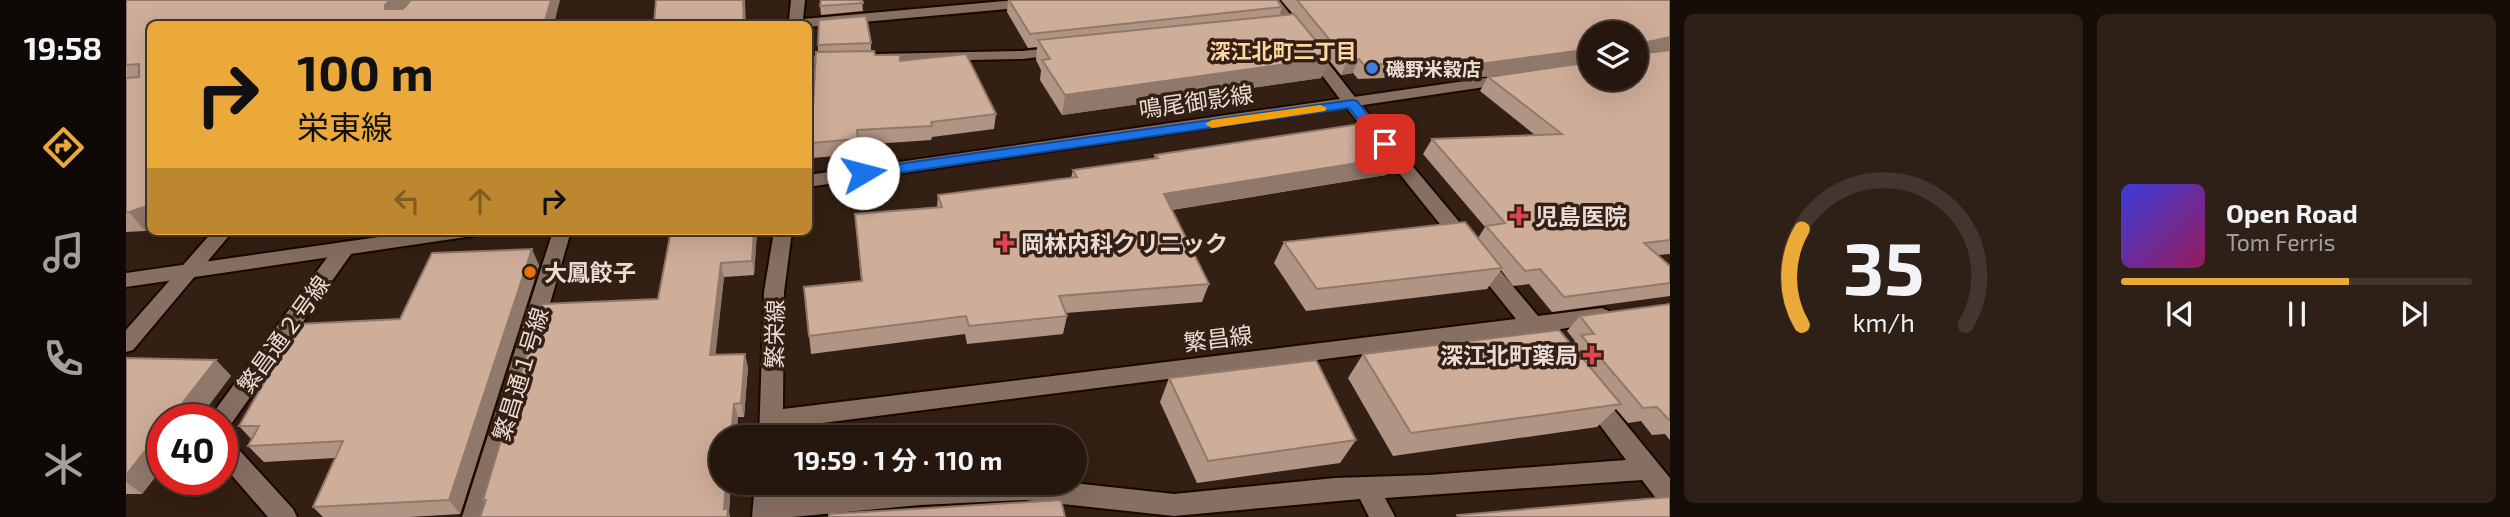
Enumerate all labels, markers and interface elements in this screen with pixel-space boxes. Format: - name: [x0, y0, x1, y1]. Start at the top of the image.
- map controls: [1578, 21, 1648, 91]
- button: layers: [1578, 21, 1648, 91]
- text: 19:58: [24, 28, 102, 66]
- district label: 深江北町二丁目: [1210, 38, 1357, 63]
- text: 100 m: [297, 42, 434, 101]
- icon: right: [182, 49, 273, 140]
- place label: 磯野米穀店: [1386, 57, 1481, 80]
- marker: 磯野米穀店: [1364, 60, 1380, 76]
- street label: 鳴尾御影線: [1137, 79, 1255, 123]
- text: 栄東線: [297, 107, 393, 145]
- pin: [1355, 114, 1415, 174]
- icon: directions: [39, 123, 88, 172]
- icon: arrive: [1366, 125, 1404, 163]
- position arrow: [826, 136, 900, 210]
- icon: left: [388, 182, 426, 220]
- icon: ahead: [461, 182, 499, 220]
- icon: right: [534, 182, 572, 220]
- text: Open Road: [2226, 197, 2358, 228]
- place label: 児島医院: [1535, 202, 1627, 230]
- marker: 児島医院: [1509, 206, 1529, 226]
- text: 35: [1843, 222, 1924, 310]
- icon: music: [39, 228, 88, 277]
- text: Tom Ferris: [2226, 228, 2335, 256]
- place label: 岡林内科クリニック: [1021, 229, 1228, 257]
- marker: 岡林内科クリニック: [995, 233, 1015, 253]
- place label: 大鳳餃子: [544, 258, 636, 286]
- marker: 大鳳餃子: [522, 264, 538, 280]
- street label: 繁昌通２号線: [231, 270, 335, 398]
- icon: previous: [2161, 295, 2199, 333]
- icon: pause: [2278, 295, 2316, 333]
- icon: next: [2395, 295, 2433, 333]
- street label: 繁栄線: [759, 299, 789, 369]
- street label: 繁昌通１号線: [486, 304, 554, 444]
- text: km/h: [1852, 306, 1915, 336]
- street label: 繁昌線: [1182, 320, 1254, 356]
- icon: phone: [39, 334, 88, 383]
- place label: 深江北町薬局: [1440, 341, 1578, 369]
- marker: 深江北町薬局: [1584, 347, 1600, 363]
- speed limit sign: 40: [147, 404, 238, 495]
- icon: climate: [39, 440, 88, 489]
- text: 19:59 · 1 分 · 110 m: [794, 444, 1002, 475]

